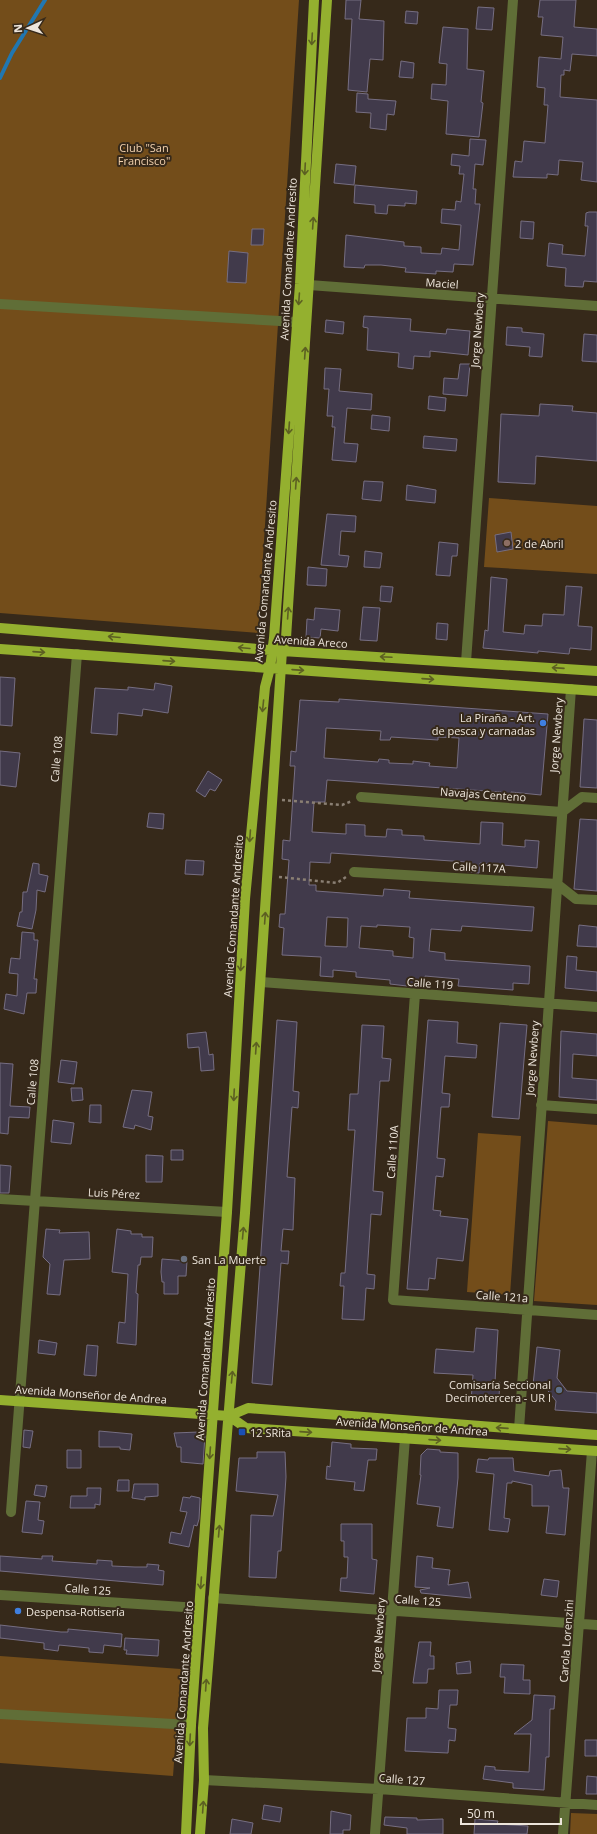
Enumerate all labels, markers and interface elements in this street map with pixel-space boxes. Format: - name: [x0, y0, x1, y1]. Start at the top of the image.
- north arrow: [8, 8, 48, 48]
- text: N: [10, 24, 25, 33]
- one-way arrow: [308, 32, 316, 45]
- park label: Club "San Francisco": [118, 140, 170, 168]
- one-way arrow: [302, 162, 309, 175]
- street label: Avenida Comandante Andresito: [276, 177, 300, 341]
- one-way arrow: [310, 217, 317, 230]
- street label: Maciel: [425, 274, 459, 292]
- one-way arrow: [295, 292, 302, 305]
- street label: Jorge Newbery: [467, 292, 487, 369]
- one-way arrow: [301, 347, 308, 360]
- one-way arrow: [286, 421, 293, 434]
- one-way arrow: [293, 477, 300, 490]
- street label: Avenida Comandante Andresito: [250, 499, 280, 663]
- place label: 2 de Abril: [515, 536, 564, 551]
- marker: 2 de Abril: [502, 538, 512, 548]
- one-way arrow: [284, 607, 291, 620]
- street label: Avenida Areco: [274, 631, 348, 651]
- one-way arrow: [108, 633, 121, 641]
- one-way arrow: [238, 644, 251, 651]
- one-way arrow: [32, 648, 45, 655]
- one-way arrow: [380, 654, 393, 661]
- one-way arrow: [162, 657, 175, 664]
- one-way arrow: [552, 665, 565, 672]
- one-way arrow: [291, 666, 304, 673]
- one-way arrow: [421, 676, 434, 683]
- street label: Jorge Newbery: [546, 697, 566, 774]
- one-way arrow: [259, 699, 267, 712]
- place label: La Piraña - Art. de pesca y carnadas: [432, 710, 535, 738]
- marker: La Piraña - Art. de pesca y carnadas: [538, 718, 548, 728]
- street label: Calle 108: [47, 735, 65, 783]
- street label: Navajas Centeno: [439, 784, 527, 805]
- one-way arrow: [247, 829, 254, 842]
- street label: Avenida Comandante Andresito: [220, 834, 246, 998]
- street label: Calle 117A: [452, 858, 506, 876]
- one-way arrow: [262, 912, 269, 925]
- one-way arrow: [237, 958, 244, 971]
- street label: Calle 119: [406, 974, 454, 992]
- street label: Jorge Newbery: [522, 1020, 542, 1097]
- one-way arrow: [253, 1042, 260, 1055]
- street label: Calle 108: [23, 1058, 41, 1106]
- one-way arrow: [230, 1088, 237, 1101]
- street label: Calle 110A: [383, 1125, 401, 1179]
- street label: Luis Pérez: [88, 1184, 140, 1202]
- one-way arrow: [240, 1227, 247, 1240]
- place label: San La Muerte: [192, 1252, 266, 1267]
- marker: San La Muerte: [179, 1254, 189, 1264]
- street label: Avenida Comandante Andresito: [192, 1277, 218, 1441]
- street label: Calle 121a: [475, 1287, 529, 1305]
- one-way arrow: [228, 1371, 235, 1384]
- place label: Comisaría Seccional Decimotercera - UR I: [445, 1377, 551, 1405]
- street label: Avenida Monseñor de Andrea: [15, 1381, 167, 1407]
- marker: Comisaría Seccional Decimotercera - UR I: [554, 1385, 564, 1395]
- street label: Avenida Monseñor de Andrea: [336, 1413, 488, 1439]
- one-way arrow: [496, 1424, 509, 1432]
- place label: 12 SRita: [250, 1425, 291, 1440]
- marker: 12 SRita: [237, 1427, 247, 1437]
- one-way arrow: [299, 1428, 312, 1435]
- one-way arrow: [428, 1436, 441, 1443]
- one-way arrow: [558, 1445, 571, 1452]
- one-way arrow: [207, 1446, 214, 1459]
- one-way arrow: [215, 1525, 222, 1538]
- one-way arrow: [197, 1576, 205, 1589]
- street label: Calle 125: [64, 1580, 112, 1598]
- street label: Calle 125: [394, 1591, 442, 1609]
- street label: Jorge Newbery: [368, 1597, 388, 1674]
- street label: Carola Lorenzini: [556, 1599, 576, 1683]
- street label: Avenida Comandante Andresito: [170, 1600, 196, 1764]
- place label: Despensa-Rotisería: [26, 1604, 125, 1619]
- marker: Despensa-Rotisería: [13, 1606, 23, 1616]
- one-way arrow: [203, 1679, 210, 1692]
- one-way arrow: [187, 1733, 194, 1746]
- street label: Calle 127: [378, 1770, 426, 1788]
- scale bar: [461, 1800, 561, 1826]
- one-way arrow: [199, 1801, 206, 1814]
- text: 50 m: [467, 1805, 495, 1822]

